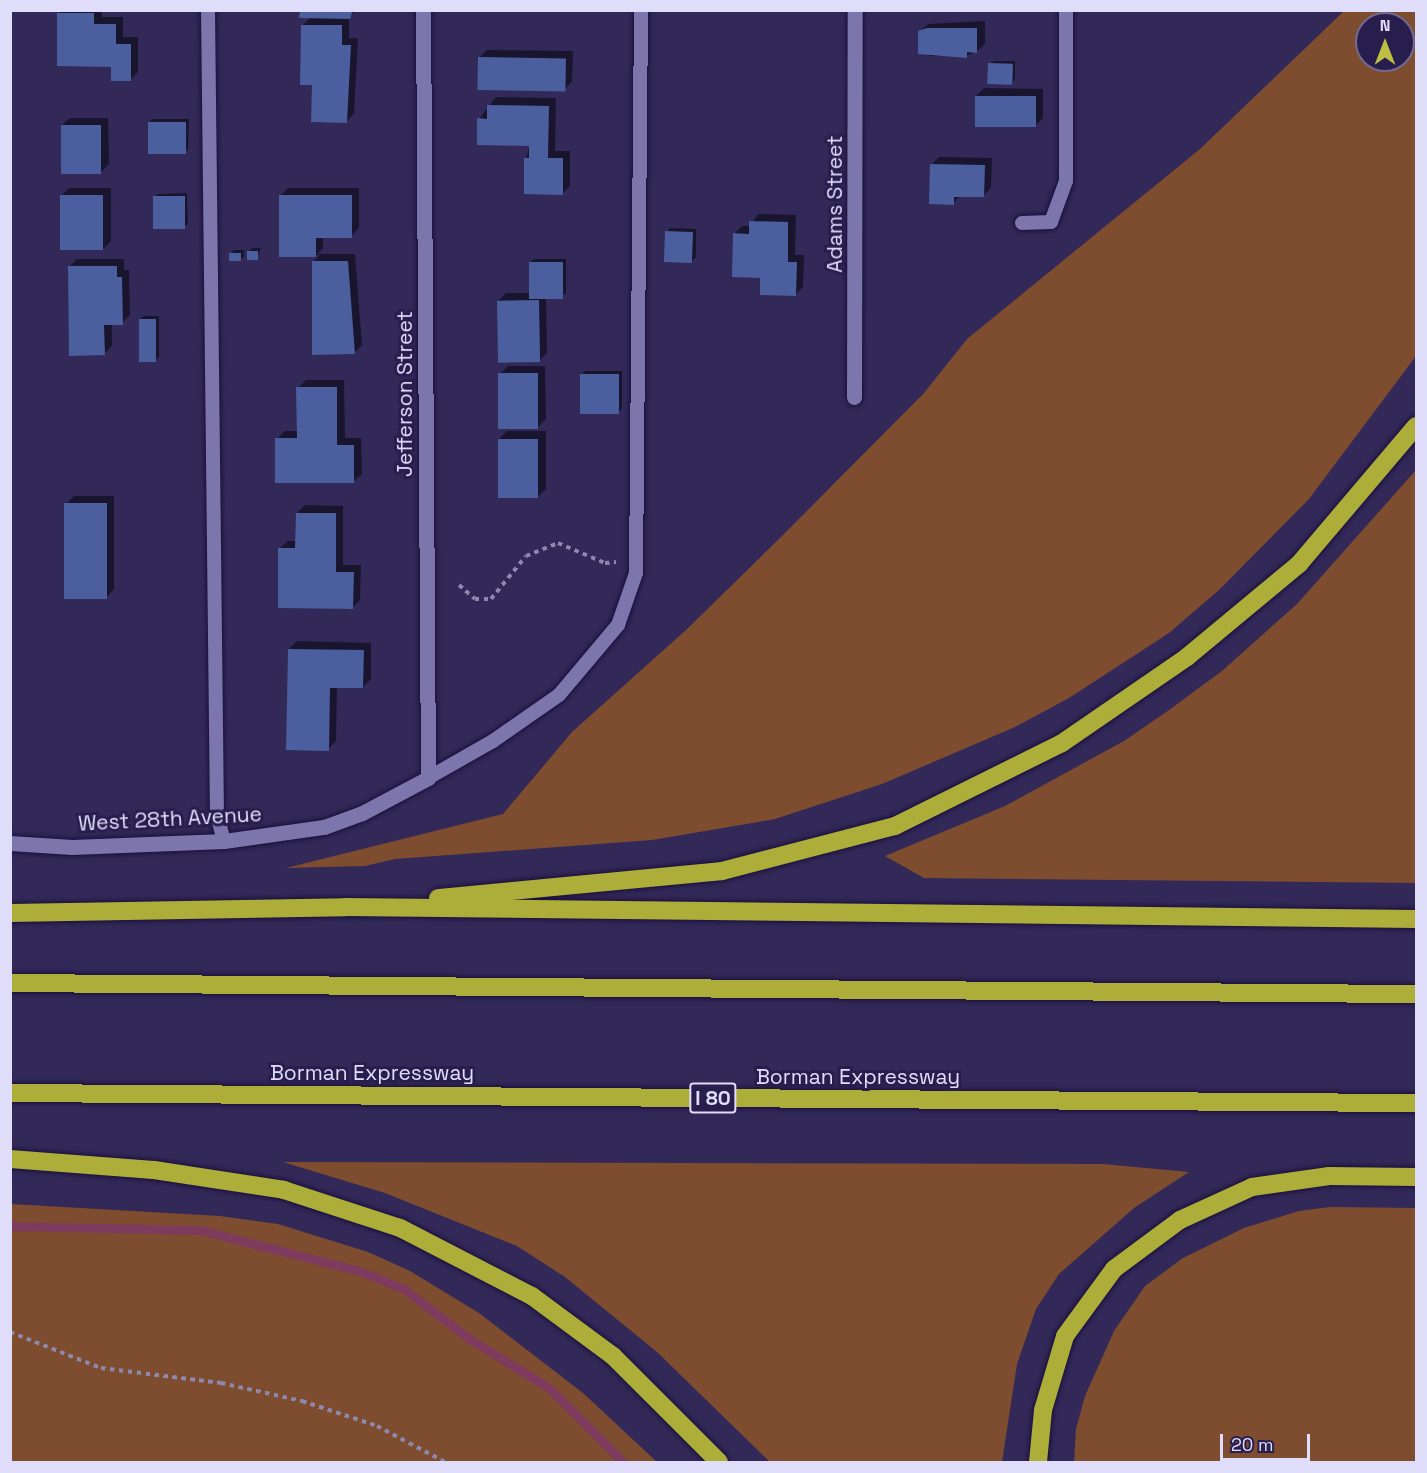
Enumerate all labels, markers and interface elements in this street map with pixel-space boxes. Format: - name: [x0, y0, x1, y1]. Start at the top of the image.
- north arrow: [1355, 12, 1415, 72]
- text: N: [1380, 15, 1390, 36]
- street label: Adams Street: [822, 135, 848, 273]
- street label: Jefferson Street: [392, 311, 418, 477]
- street label: West 28th Avenue: [77, 802, 263, 836]
- street label: Borman Expressway: [270, 1060, 474, 1086]
- street label: Borman Expressway: [756, 1064, 960, 1090]
- road number: I 80: [689, 1081, 737, 1115]
- scale bar: [1223, 1422, 1313, 1460]
- text: 20 m: [1231, 1433, 1274, 1456]

